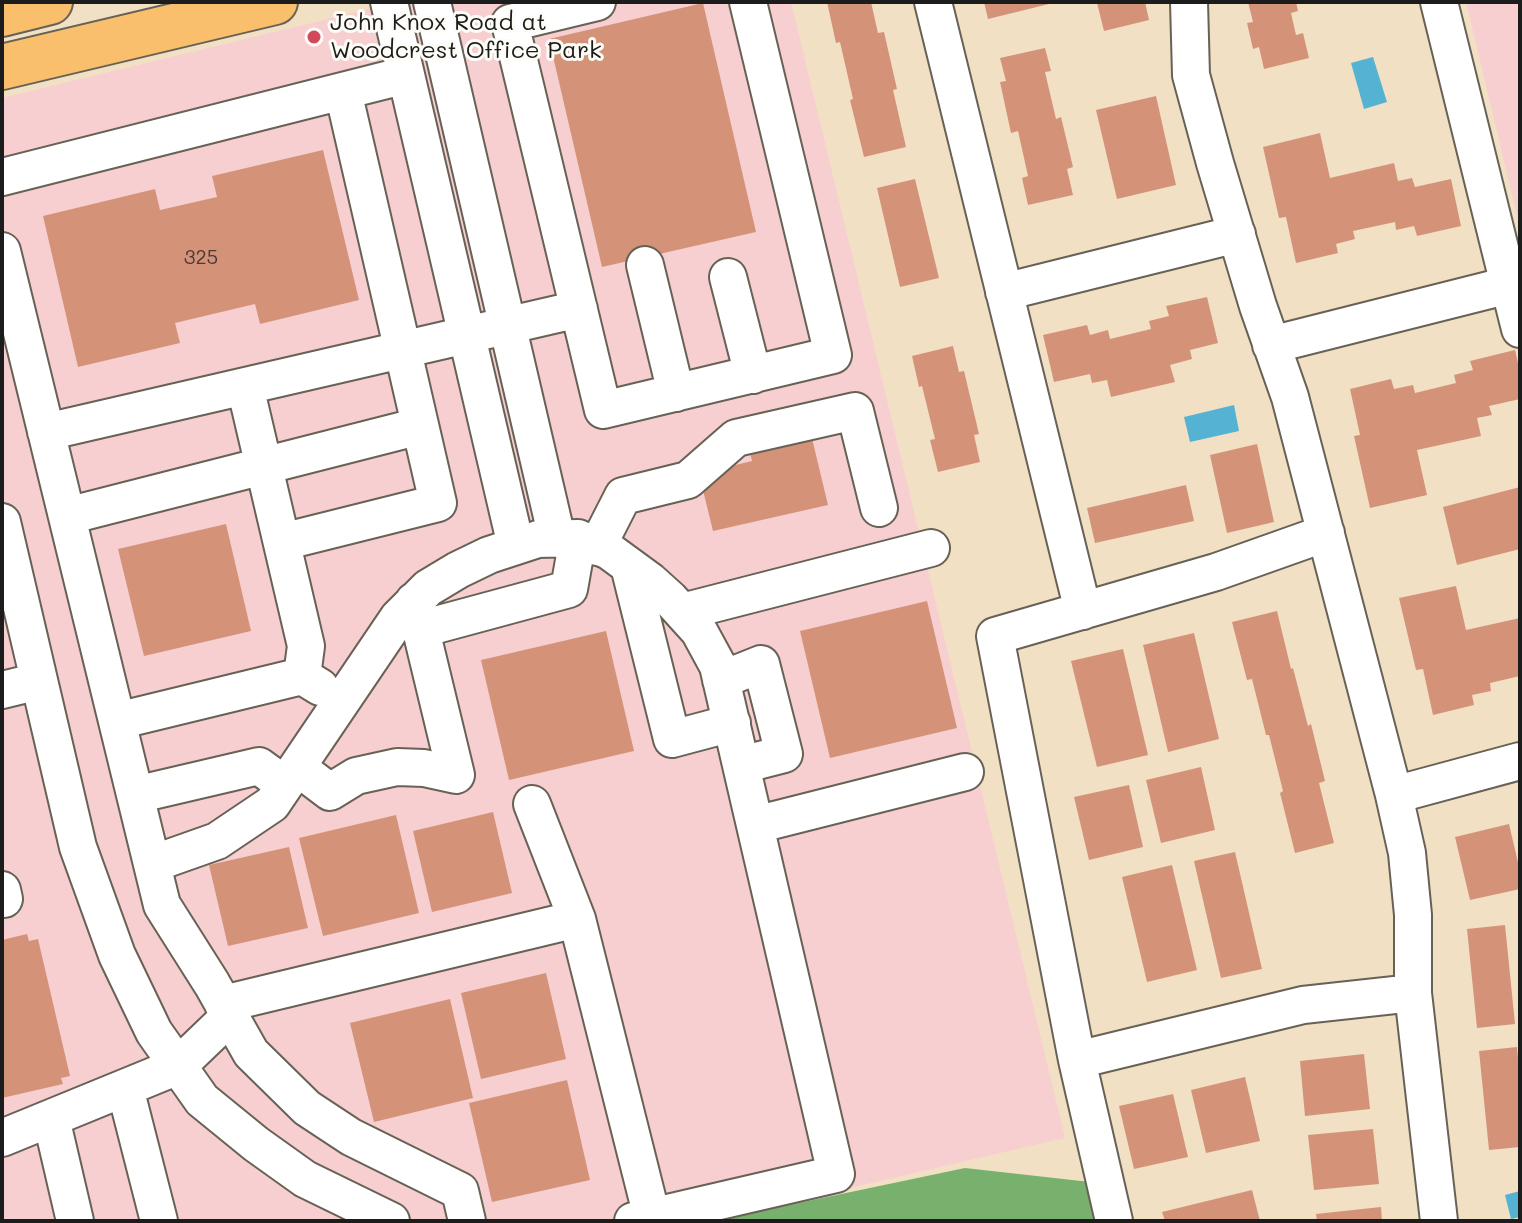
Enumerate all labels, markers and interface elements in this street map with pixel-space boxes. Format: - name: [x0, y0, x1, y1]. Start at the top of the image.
- place label: John Knox Road at Woodcrest Office Park: [330, 9, 602, 65]
- marker: John Knox Road at Woodcrest Office Park: [305, 28, 323, 46]
- house number: 325: [184, 246, 218, 270]

